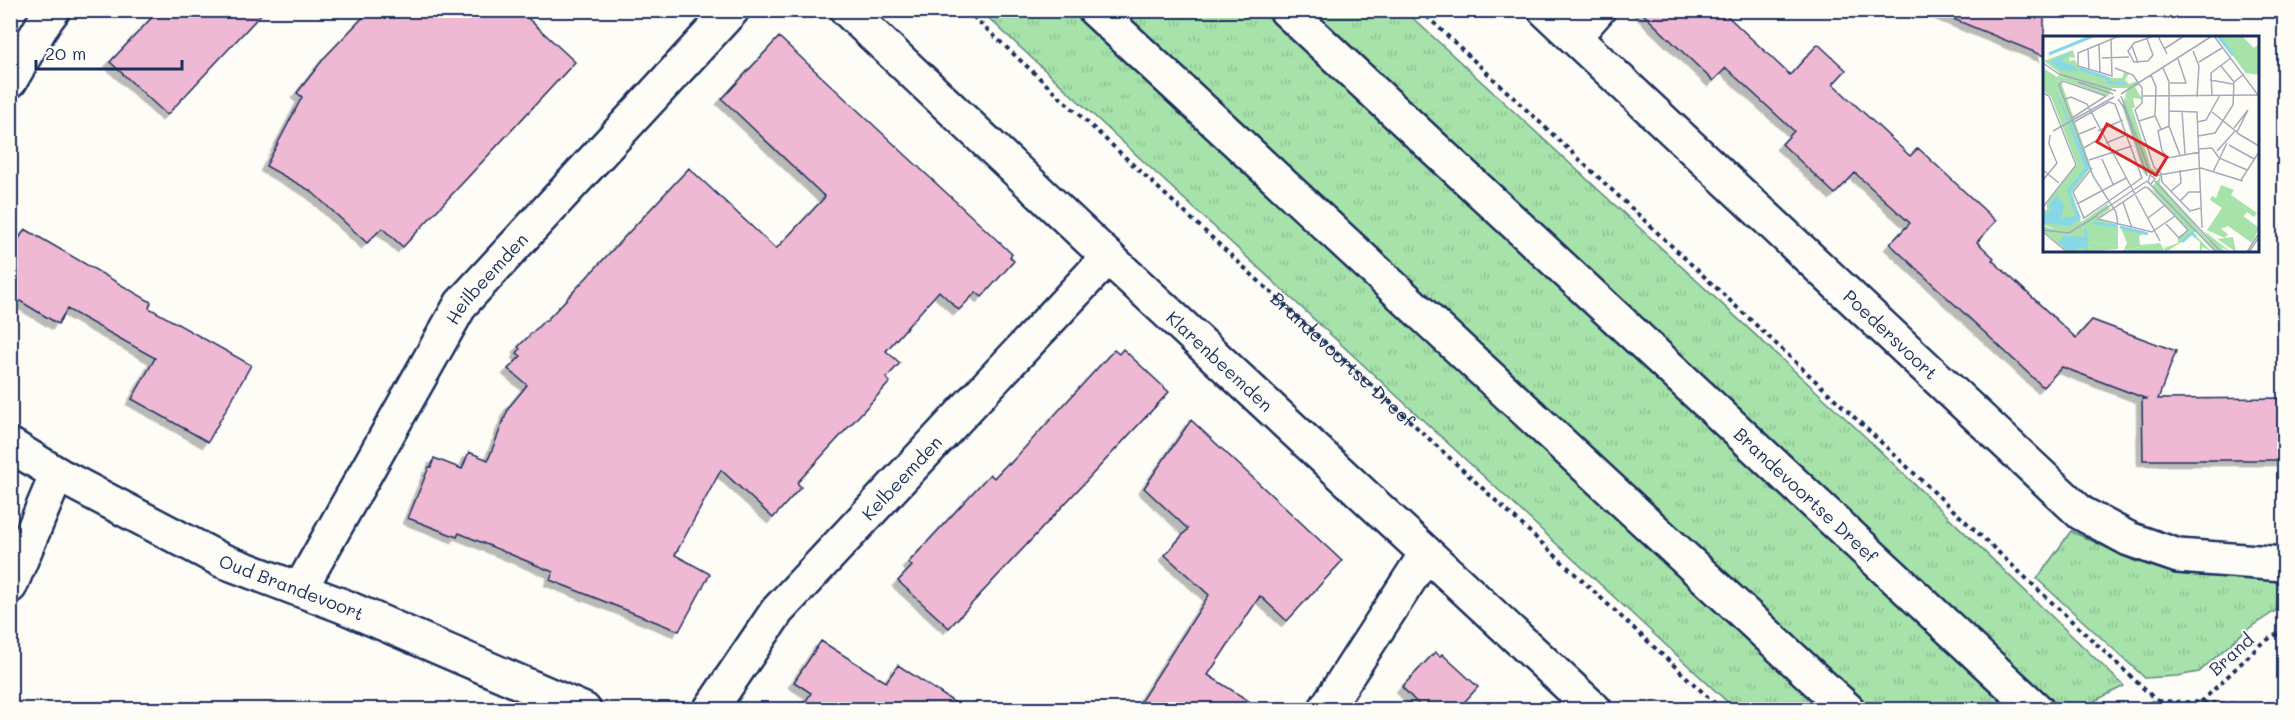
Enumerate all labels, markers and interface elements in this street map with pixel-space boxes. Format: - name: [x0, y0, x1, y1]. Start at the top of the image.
- scale bar: [36, 33, 182, 71]
- inset map: [2043, 36, 2259, 252]
- text: 20 m: [45, 41, 86, 65]
- street label: Heilbeemden: [440, 227, 533, 329]
- street label: Poedersvoort: [1838, 284, 1943, 385]
- street label: Brandevoortse Dreef: [1266, 286, 1421, 433]
- street label: Klarenbeemden: [1161, 305, 1278, 417]
- street label: Brandevoortse Dreef: [1729, 422, 1884, 568]
- street label: Kelbeemden: [856, 430, 947, 525]
- street label: Oud Brandevoort: [216, 548, 368, 626]
- street label: Brand: [2203, 627, 2259, 681]

